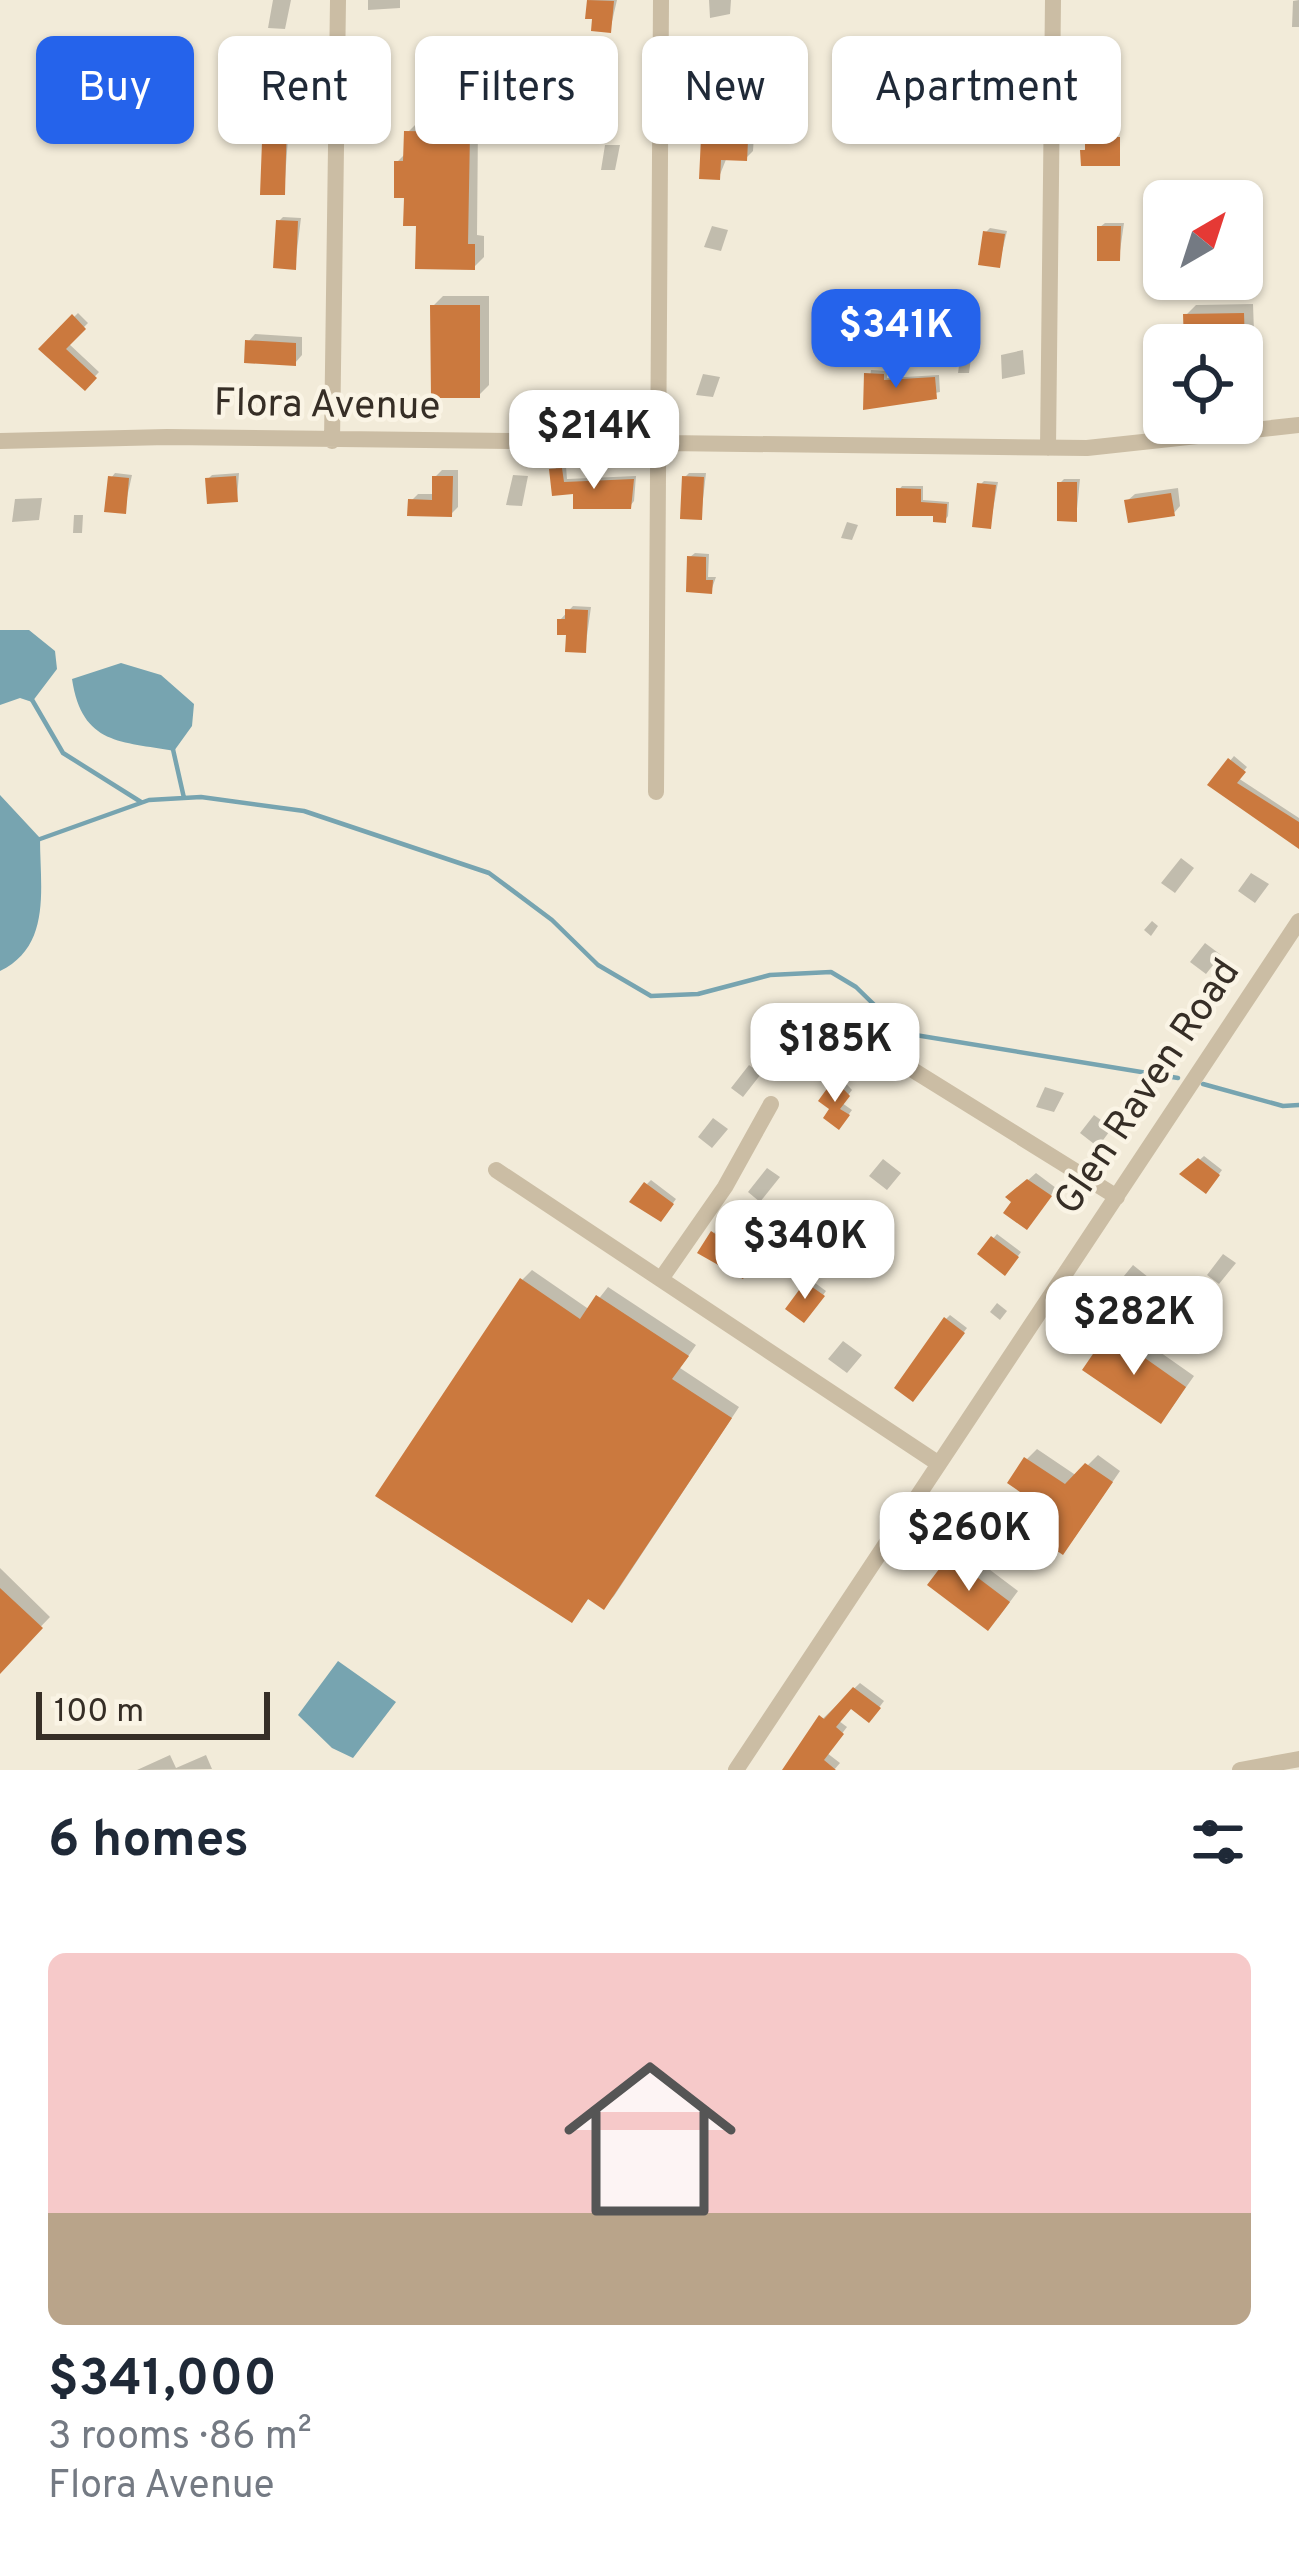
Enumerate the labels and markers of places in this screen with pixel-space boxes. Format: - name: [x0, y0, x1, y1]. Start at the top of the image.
- pin: $341K: [812, 289, 980, 391]
- pin: $214K: [510, 390, 678, 492]
- pin: $185K: [751, 1003, 919, 1105]
- pin: $340K: [721, 1200, 889, 1302]
- pin: $282K: [1050, 1276, 1218, 1378]
- pin: $260K: [885, 1492, 1053, 1594]

